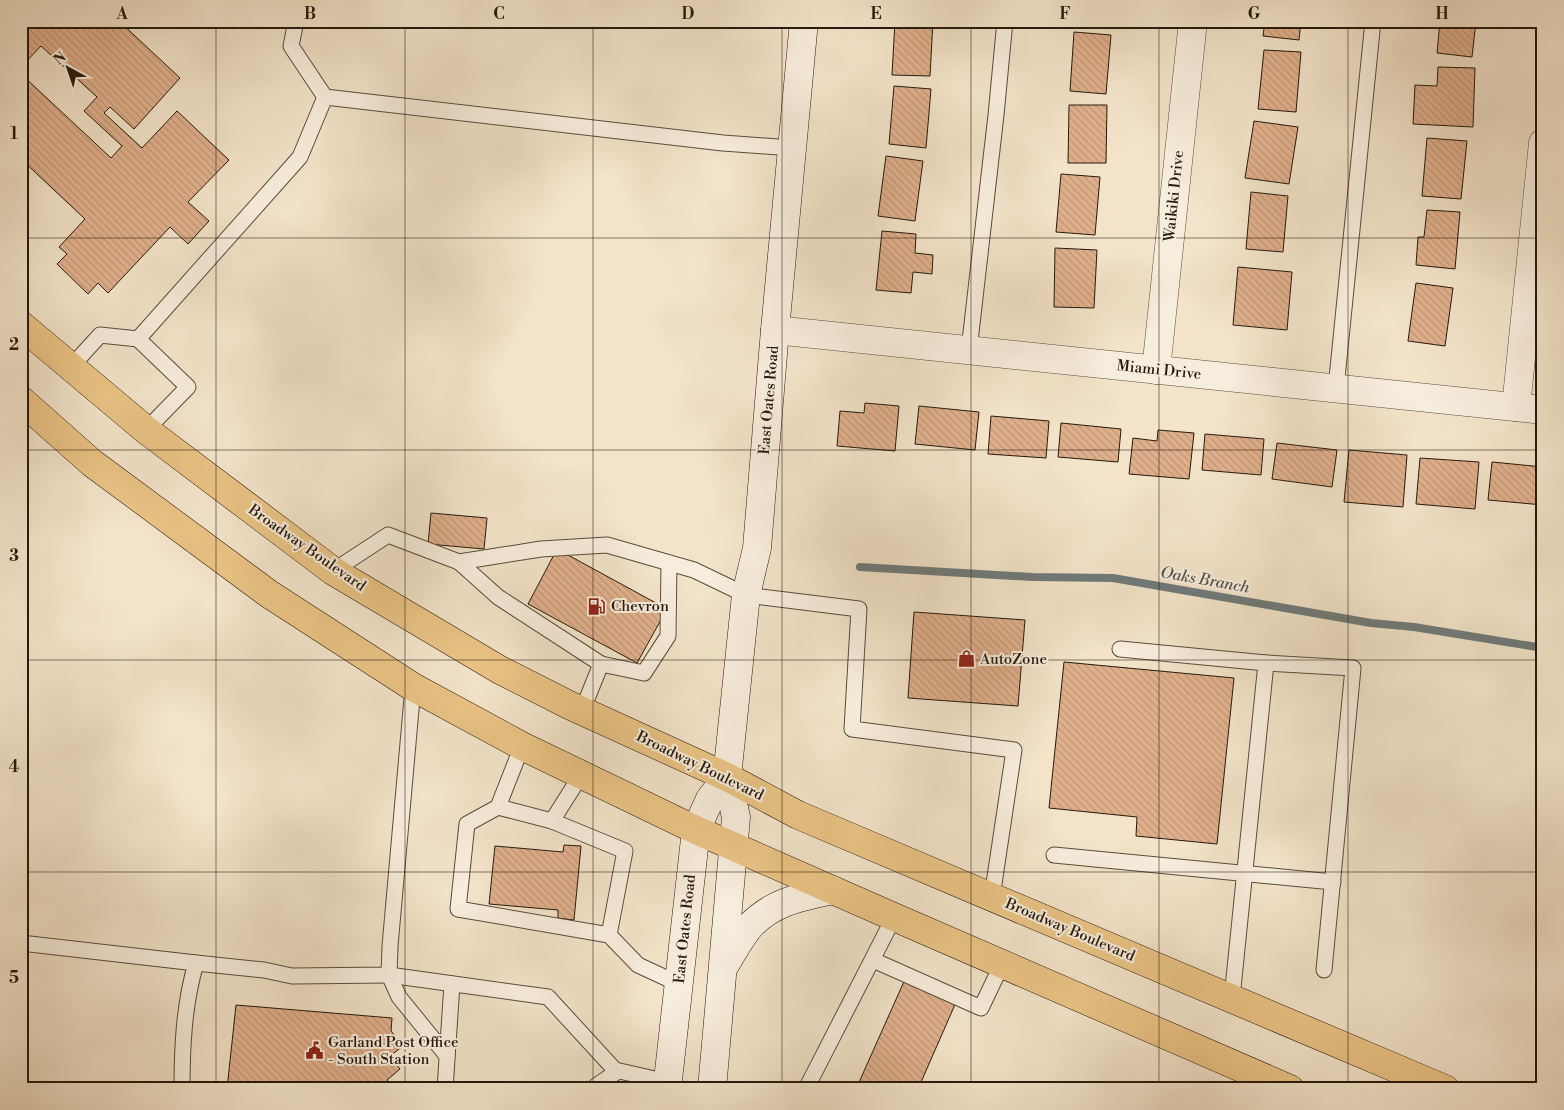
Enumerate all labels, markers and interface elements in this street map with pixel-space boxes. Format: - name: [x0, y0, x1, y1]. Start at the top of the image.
- text: A: [115, 4, 128, 24]
- text: B: [304, 4, 316, 24]
- text: C: [493, 4, 505, 24]
- text: D: [682, 4, 695, 24]
- text: E: [870, 4, 882, 24]
- text: F: [1059, 4, 1071, 24]
- text: G: [1248, 4, 1261, 24]
- text: H: [1435, 4, 1449, 24]
- north arrow: [42, 42, 92, 92]
- text: N: [50, 48, 70, 69]
- text: 1: [10, 124, 18, 144]
- street label: Waikiki Drive: [1160, 149, 1188, 244]
- text: 2: [9, 335, 19, 355]
- street label: East Oates Road: [755, 344, 783, 455]
- street label: Miami Drive: [1116, 356, 1202, 384]
- street label: Broadway Boulevard: [244, 500, 370, 596]
- text: 3: [9, 546, 19, 566]
- water label: Oaks Branch: [1159, 562, 1251, 598]
- fuel station icon: Chevron: [587, 596, 607, 616]
- place label: Chevron: [611, 597, 669, 616]
- shop icon: AutoZone: [956, 649, 976, 669]
- place label: AutoZone: [979, 650, 1047, 669]
- street label: Broadway Boulevard: [632, 727, 767, 805]
- text: 4: [9, 757, 20, 777]
- street label: East Oates Road: [670, 873, 700, 984]
- street label: Broadway Boulevard: [1001, 894, 1138, 966]
- text: 5: [9, 968, 19, 988]
- place label: Garland Post Office - South Station: [328, 1033, 459, 1069]
- public building icon: Garland Post Office - South Station: [304, 1041, 324, 1061]

